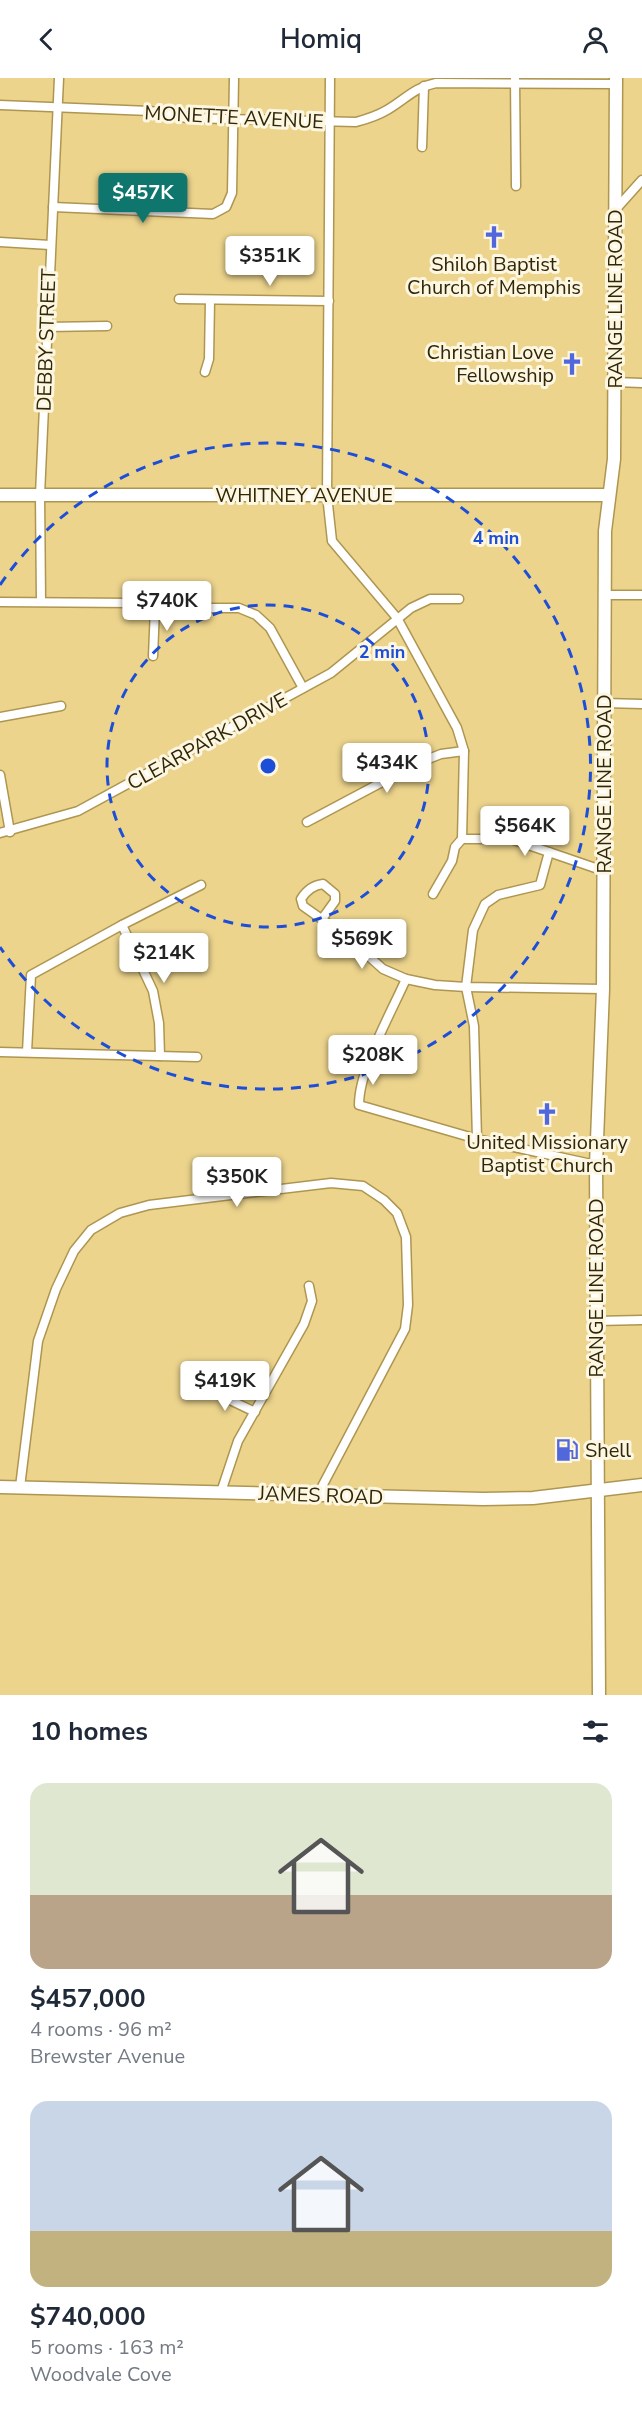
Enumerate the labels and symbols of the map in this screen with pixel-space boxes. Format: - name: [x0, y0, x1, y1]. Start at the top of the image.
- street label: MONETTE AVENUE: [144, 99, 324, 136]
- pin: $457K: [101, 173, 185, 224]
- street label: RANGE LINE ROAD: [602, 209, 629, 389]
- church icon: Shiloh Baptist Church of Memphis: [481, 224, 507, 250]
- pin: $351K: [228, 236, 312, 287]
- place label: Shiloh Baptist Church of Memphis: [407, 251, 581, 301]
- street label: DEBBY STREET: [31, 268, 62, 412]
- place label: Christian Love Fellowship: [427, 339, 554, 389]
- church icon: Christian Love Fellowship: [559, 351, 585, 377]
- street label: WHITNEY AVENUE: [215, 482, 393, 509]
- text: 4 min: [473, 526, 519, 550]
- pin: $740K: [125, 581, 209, 632]
- text: 2 min: [359, 640, 405, 664]
- street label: CLEARPARK DRIVE: [122, 686, 292, 797]
- street label: RANGE LINE ROAD: [591, 694, 618, 874]
- pin: $434K: [345, 743, 429, 794]
- centre of rings: [258, 756, 278, 776]
- pin: $564K: [483, 806, 567, 857]
- pin: $569K: [320, 919, 404, 970]
- pin: $214K: [122, 933, 206, 984]
- pin: $208K: [331, 1035, 415, 1086]
- church icon: United Missionary Baptist Church: [534, 1101, 560, 1127]
- place label: United Missionary Baptist Church: [466, 1129, 629, 1179]
- pin: $350K: [195, 1157, 279, 1208]
- street label: RANGE LINE ROAD: [583, 1198, 610, 1378]
- pin: $419K: [183, 1361, 267, 1412]
- fuel station icon: Shell: [554, 1437, 580, 1463]
- place label: Shell: [585, 1437, 631, 1464]
- street label: JAMES ROAD: [257, 1480, 384, 1511]

